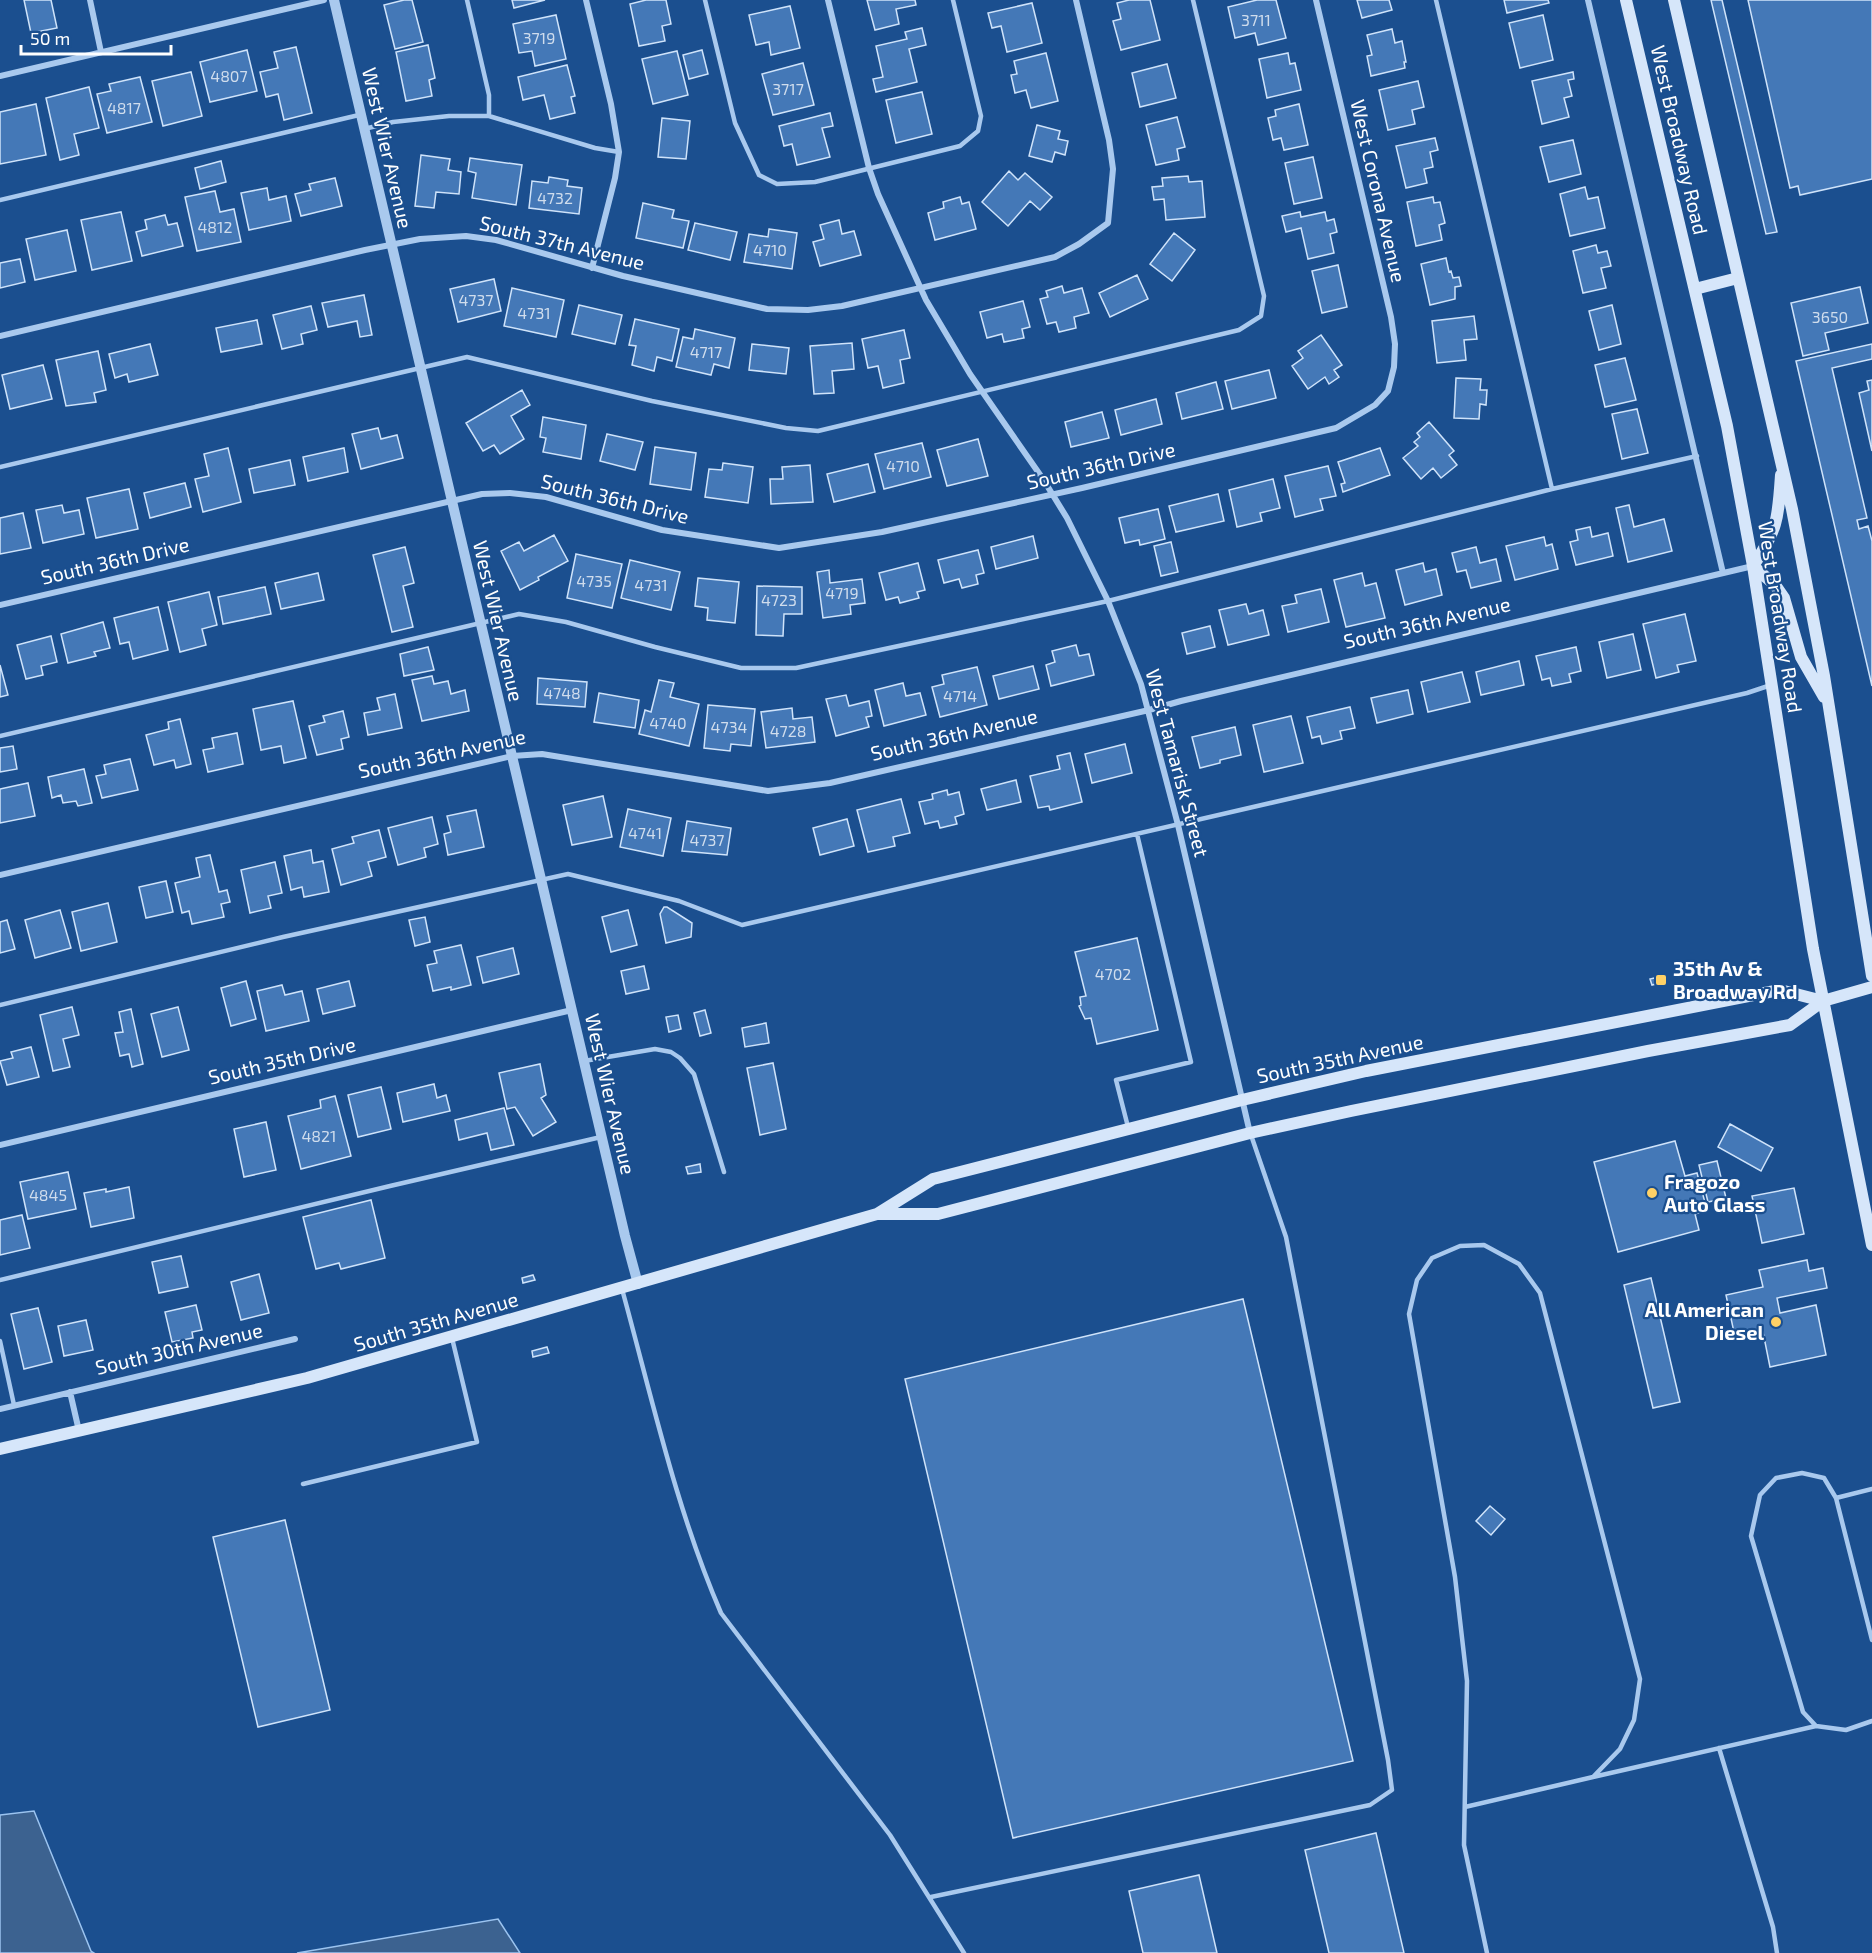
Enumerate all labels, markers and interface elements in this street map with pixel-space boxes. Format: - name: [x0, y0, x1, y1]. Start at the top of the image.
- house number: 3711: [1241, 10, 1271, 29]
- scale bar: [21, 18, 171, 56]
- text: 50 m: [30, 27, 70, 49]
- house number: 3719: [523, 28, 555, 47]
- street label: West Broadway Road: [1647, 43, 1713, 237]
- street label: West Wier Avenue: [358, 65, 418, 231]
- house number: 4807: [210, 66, 248, 85]
- house number: 3717: [772, 79, 804, 98]
- street label: West Corona Avenue: [1346, 97, 1412, 285]
- house number: 4817: [107, 98, 141, 117]
- house number: 4732: [537, 188, 573, 207]
- street label: South 37th Avenue: [477, 210, 647, 274]
- house number: 4812: [198, 217, 232, 236]
- house number: 4710: [753, 240, 787, 259]
- house number: 4737: [458, 290, 494, 309]
- house number: 4731: [517, 303, 551, 322]
- house number: 3650: [1812, 307, 1848, 326]
- house number: 4717: [690, 342, 722, 361]
- street label: South 36th Drive: [1024, 436, 1177, 494]
- house number: 4710: [886, 456, 920, 475]
- street label: South 36th Drive: [539, 468, 692, 528]
- street label: West Broadway Road: [1754, 519, 1808, 714]
- street label: South 36th Drive: [38, 531, 191, 589]
- street label: West Wier Avenue: [469, 538, 529, 704]
- house number: 4735: [576, 571, 612, 590]
- house number: 4731: [634, 575, 668, 594]
- house number: 4719: [825, 583, 859, 602]
- house number: 4723: [761, 590, 797, 609]
- street label: South 36th Avenue: [1341, 591, 1513, 653]
- street label: West Tamarisk Street: [1141, 666, 1215, 860]
- house number: 4748: [543, 683, 581, 702]
- house number: 4714: [943, 686, 977, 705]
- street label: South 36th Avenue: [868, 703, 1040, 765]
- house number: 4740: [649, 713, 687, 732]
- house number: 4734: [711, 717, 748, 736]
- house number: 4728: [770, 721, 806, 740]
- street label: South 36th Avenue: [356, 724, 528, 782]
- house number: 4741: [628, 823, 662, 842]
- house number: 4737: [689, 830, 725, 849]
- place label: 35th Av & Broadway Rd: [1673, 956, 1798, 1004]
- house number: 4702: [1095, 964, 1131, 983]
- marker: 35th Av & Broadway Rd: [1654, 973, 1668, 987]
- street label: West Wier Avenue: [581, 1011, 641, 1177]
- street label: South 35th Avenue: [1254, 1029, 1425, 1087]
- street label: South 35th Drive: [206, 1031, 358, 1089]
- house number: 4821: [302, 1126, 336, 1145]
- place label: Fragozo Auto Glass: [1664, 1169, 1765, 1216]
- house number: 4845: [29, 1185, 67, 1204]
- marker: Fragozo Auto Glass: [1645, 1186, 1659, 1200]
- street label: South 35th Avenue: [351, 1286, 521, 1356]
- place label: All American Diesel: [1645, 1297, 1764, 1344]
- marker: All American Diesel: [1769, 1315, 1783, 1329]
- street label: South 30th Avenue: [93, 1317, 265, 1379]

